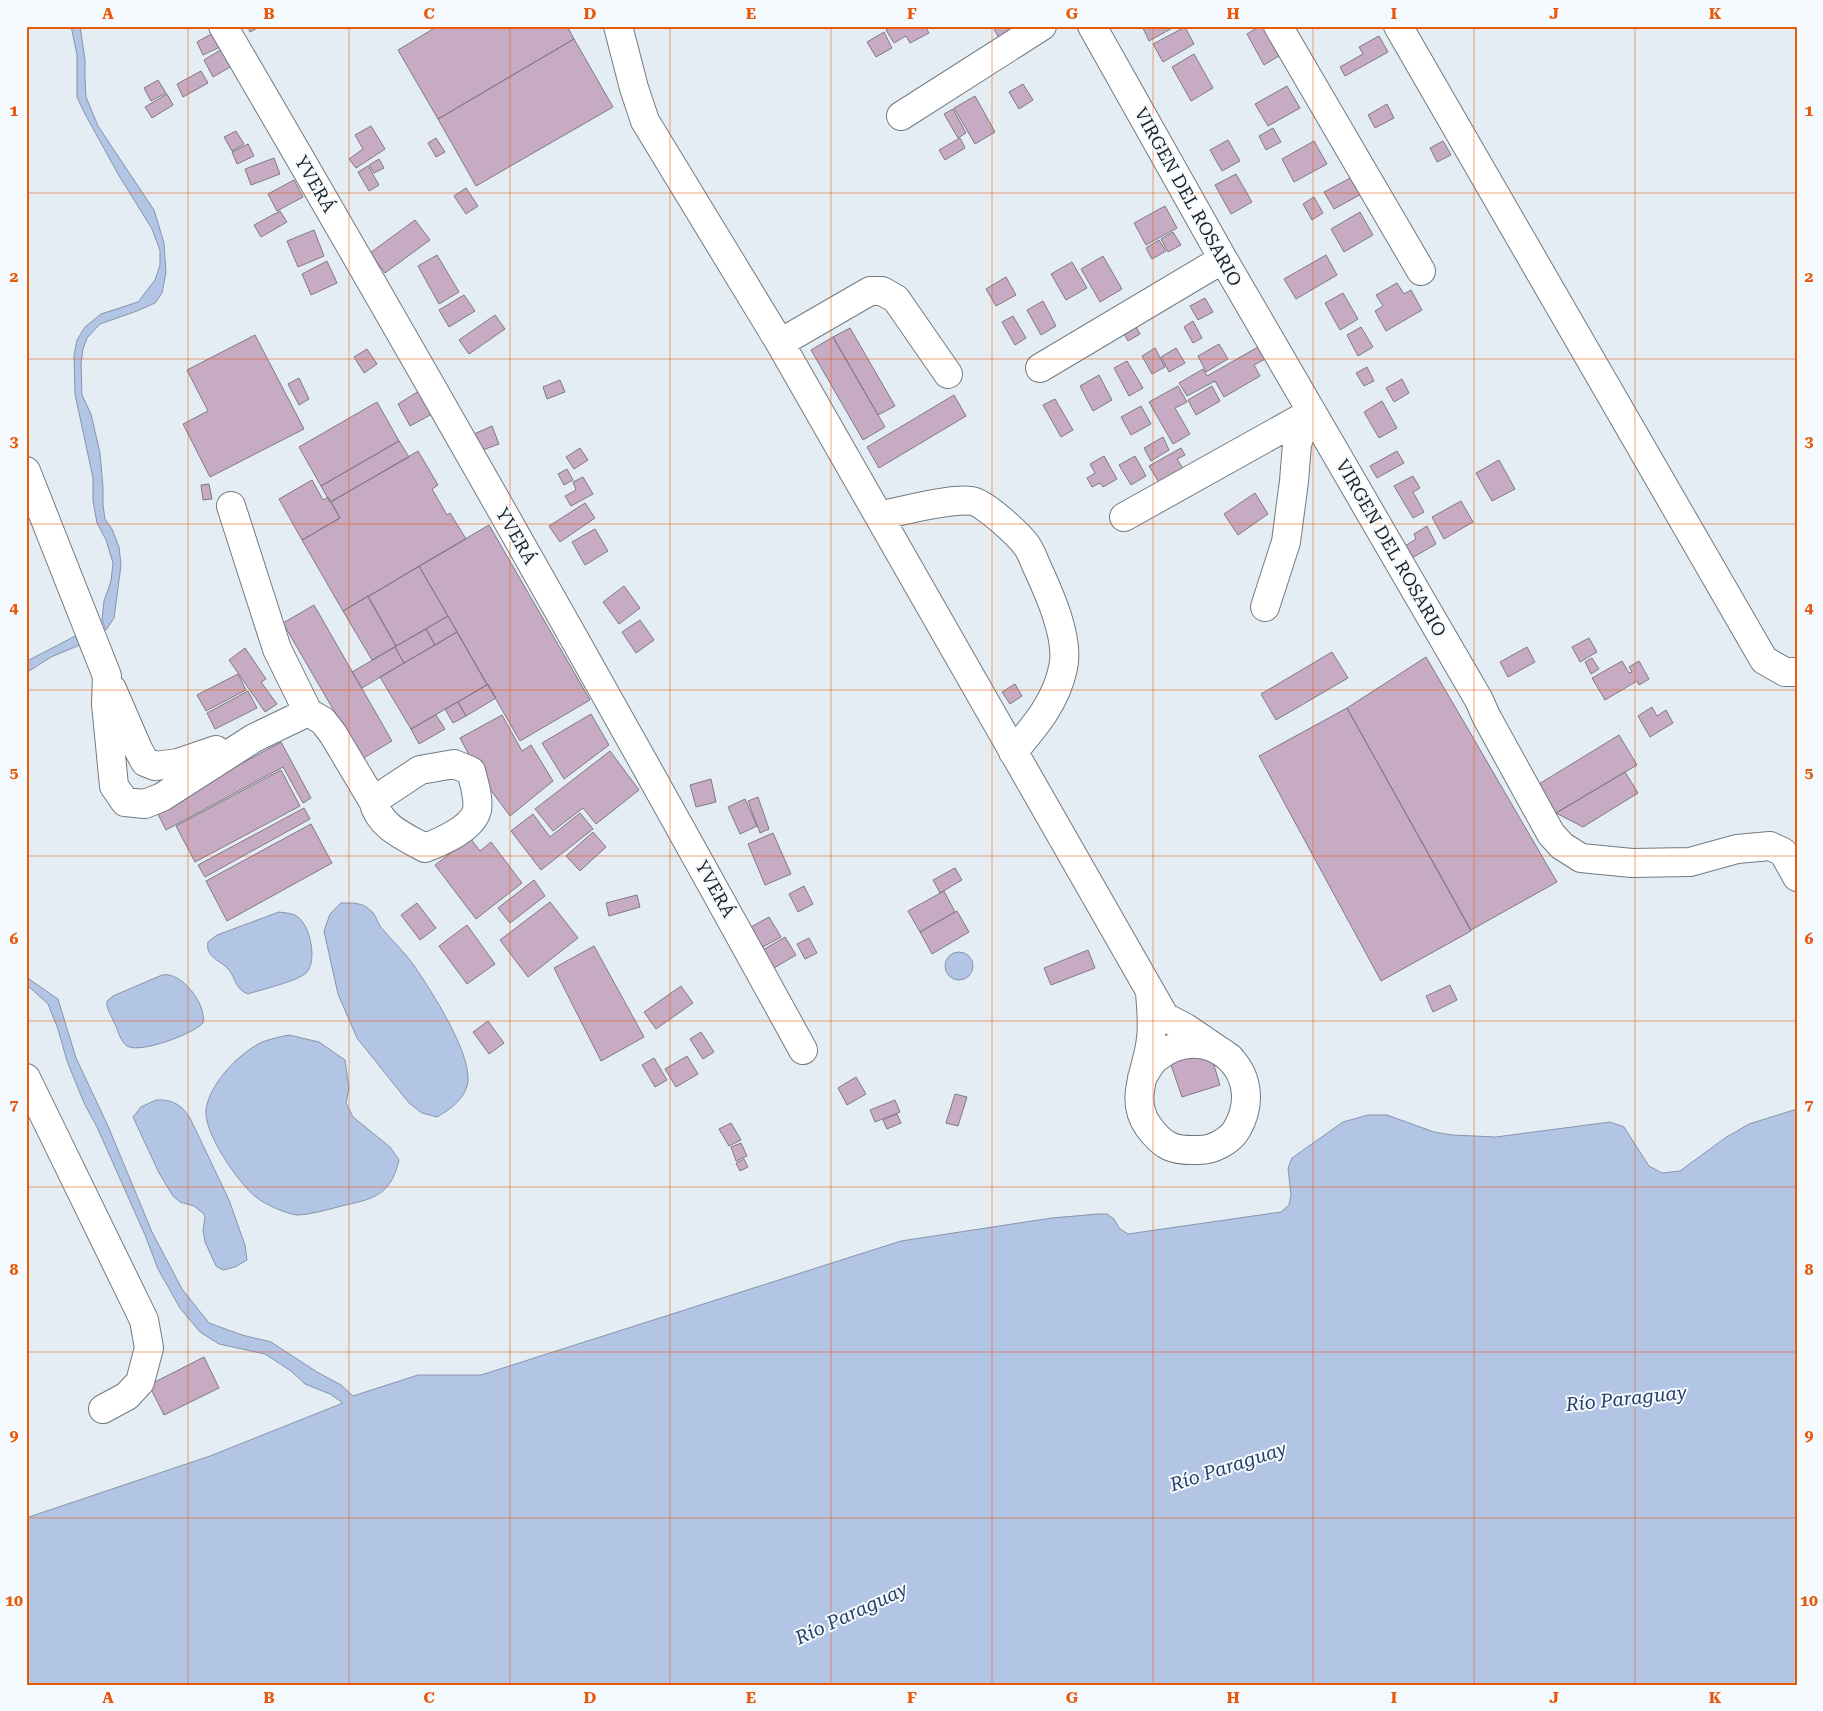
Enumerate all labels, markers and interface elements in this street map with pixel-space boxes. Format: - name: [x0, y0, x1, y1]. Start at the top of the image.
- text: A: [102, 4, 114, 23]
- text: B: [263, 4, 275, 23]
- text: C: [423, 4, 435, 23]
- text: D: [584, 4, 597, 23]
- text: E: [746, 4, 756, 23]
- text: F: [907, 4, 917, 23]
- text: G: [1066, 4, 1079, 23]
- text: H: [1226, 4, 1240, 23]
- text: I: [1391, 4, 1397, 23]
- text: J: [1549, 4, 1559, 23]
- text: K: [1709, 4, 1722, 23]
- text: 1: [10, 101, 19, 120]
- text: 1: [1805, 101, 1814, 120]
- street label: VIRGEN DEL ROSARIO: [1131, 104, 1246, 290]
- street label: YVERÁ: [291, 152, 340, 216]
- text: 2: [10, 267, 19, 286]
- text: 2: [1805, 267, 1814, 286]
- text: 3: [10, 432, 19, 451]
- text: 3: [1805, 432, 1814, 451]
- street label: VIRGEN DEL ROSARIO: [1332, 455, 1451, 640]
- street label: YVERÁ: [492, 504, 541, 568]
- text: 4: [10, 598, 19, 617]
- text: 4: [1805, 598, 1814, 617]
- text: 5: [10, 763, 19, 782]
- text: 5: [1805, 763, 1814, 782]
- street label: YVERÁ: [691, 857, 740, 921]
- text: 6: [10, 929, 19, 948]
- text: 6: [1805, 929, 1814, 948]
- text: 7: [10, 1095, 19, 1114]
- text: 7: [1805, 1095, 1814, 1114]
- text: 8: [10, 1260, 19, 1279]
- text: 8: [1805, 1260, 1814, 1279]
- water label: Río Paraguay: [1564, 1381, 1688, 1416]
- text: 9: [10, 1426, 19, 1445]
- text: 9: [1805, 1426, 1814, 1445]
- water label: Río Paraguay: [1166, 1437, 1290, 1496]
- water label: Río Paraguay: [790, 1577, 911, 1650]
- text: 10: [5, 1591, 23, 1610]
- text: 10: [1800, 1591, 1818, 1610]
- text: A: [102, 1688, 114, 1707]
- text: B: [263, 1688, 275, 1707]
- text: C: [423, 1688, 435, 1707]
- text: D: [584, 1688, 597, 1707]
- text: E: [746, 1688, 756, 1707]
- text: F: [907, 1688, 917, 1707]
- text: G: [1066, 1688, 1079, 1707]
- text: H: [1226, 1688, 1240, 1707]
- text: I: [1391, 1688, 1397, 1707]
- text: J: [1549, 1688, 1559, 1707]
- text: K: [1709, 1688, 1722, 1707]

